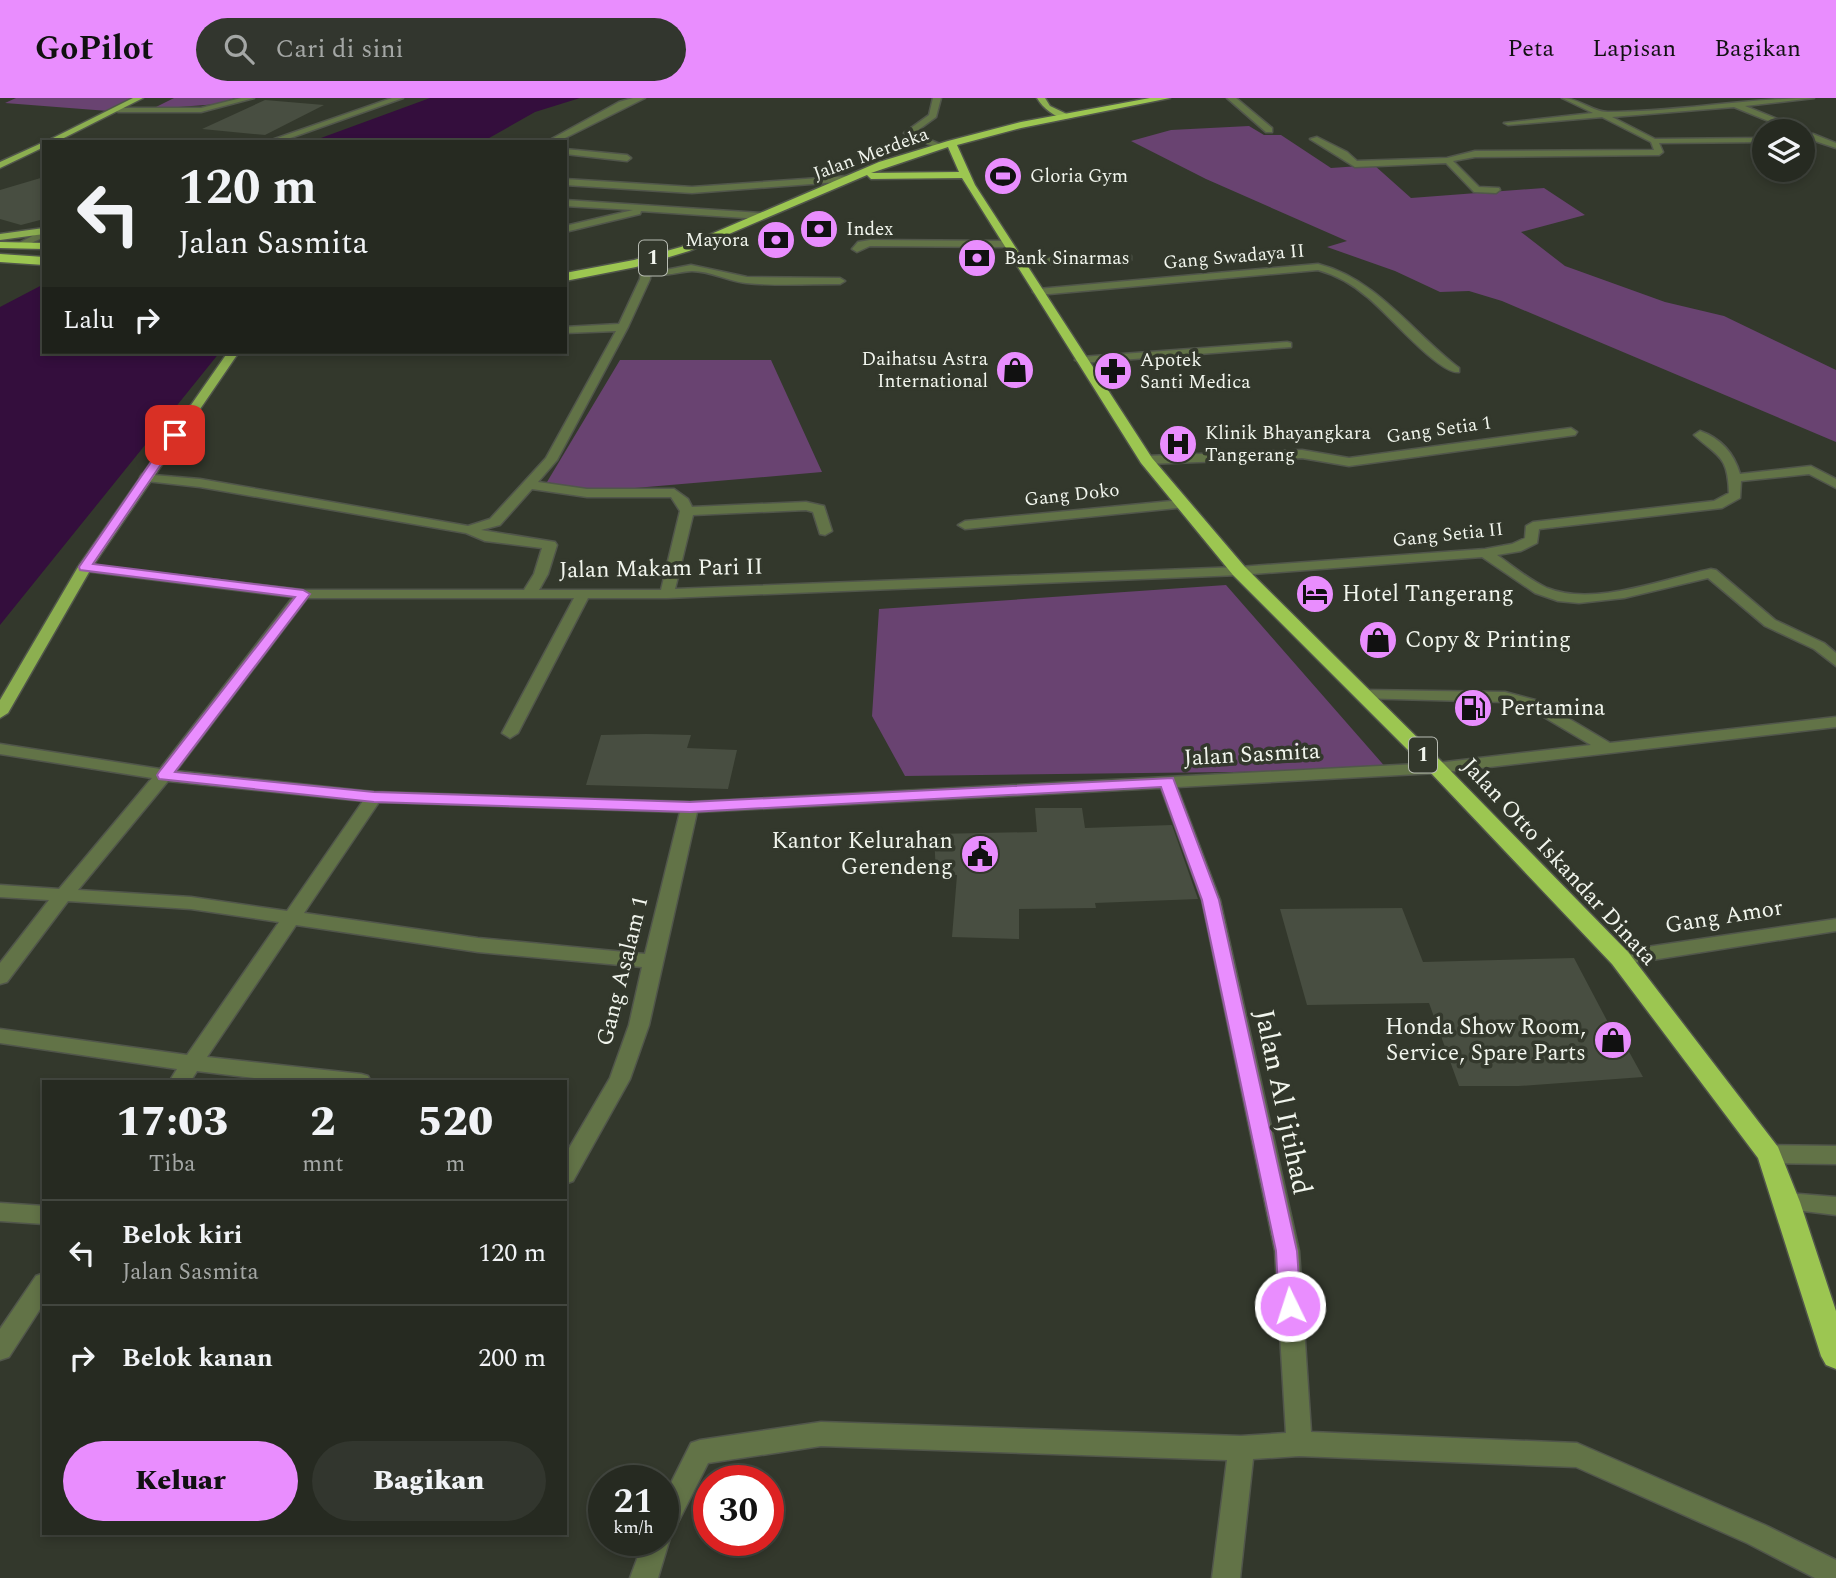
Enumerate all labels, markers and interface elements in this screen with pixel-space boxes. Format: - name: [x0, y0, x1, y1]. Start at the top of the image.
- search box: [196, 18, 686, 81]
- text: GoPilot: [35, 24, 154, 74]
- text: Cari di sini: [276, 29, 404, 69]
- icon: search: [220, 30, 258, 68]
- text: Peta: [1507, 31, 1554, 67]
- text: Lapisan: [1592, 31, 1676, 67]
- text: Bagikan: [1714, 31, 1801, 67]
- street label: Jalan Merdeka: [809, 119, 934, 188]
- map controls: [1752, 119, 1815, 182]
- button: layers: [1752, 119, 1815, 182]
- text: 120 m: [178, 151, 317, 226]
- sports icon: Gloria Gym: [982, 155, 1024, 197]
- place label: Gloria Gym: [1030, 162, 1128, 191]
- icon: left: [63, 168, 154, 259]
- bank icon: Index: [798, 208, 840, 250]
- place label: Index: [846, 215, 894, 244]
- text: Jalan Sasmita: [178, 219, 368, 268]
- bank icon: Mayora: [755, 219, 797, 261]
- place label: Mayora: [685, 226, 750, 255]
- street label: Gang Swadaya II: [1162, 236, 1306, 278]
- bank icon: Bank Sinarmas: [956, 237, 998, 279]
- road number: 1: [639, 240, 667, 276]
- place label: Bank Sinarmas: [1004, 244, 1130, 273]
- text: Lalu: [63, 300, 114, 340]
- icon: right: [128, 301, 166, 339]
- place label: Daihatsu Astra International: [861, 345, 989, 396]
- place label: Apotek Santi Medica: [1140, 346, 1251, 397]
- shop icon: Daihatsu Astra International: [994, 349, 1036, 391]
- pharmacy icon: Apotek Santi Medica: [1092, 350, 1134, 392]
- pin: [145, 405, 205, 465]
- street label: Gang Setia 1: [1385, 408, 1493, 452]
- icon: arrive: [156, 416, 194, 454]
- place label: Klinik Bhayangkara Tangerang: [1205, 419, 1371, 470]
- hospital icon: Klinik Bhayangkara Tangerang: [1157, 423, 1199, 465]
- street label: Gang Doko: [1023, 476, 1121, 514]
- street label: Gang Setia II: [1391, 515, 1505, 555]
- street label: Jalan Makam Pari II: [558, 550, 764, 588]
- hotel icon: Hotel Tangerang: [1294, 573, 1336, 615]
- place label: Hotel Tangerang: [1342, 577, 1514, 612]
- shop icon: Copy & Printing: [1357, 619, 1399, 661]
- place label: Copy & Printing: [1405, 623, 1571, 658]
- fuel station icon: Pertamina: [1452, 687, 1494, 729]
- place label: Pertamina: [1500, 691, 1605, 726]
- street label: Jalan Sasmita: [1183, 734, 1321, 776]
- road number: 1: [1409, 738, 1437, 772]
- street label: Jalan Otto Iskandar Dinata: [1453, 750, 1665, 974]
- place label: Kantor Kelurahan Gerendeng: [772, 824, 953, 885]
- public building icon: Kantor Kelurahan Gerendeng: [959, 833, 1001, 875]
- street label: Gang Amor: [1662, 890, 1786, 944]
- street label: Gang Asalam 1: [587, 892, 659, 1050]
- street label: Jalan Al Ijtihad: [1242, 1005, 1324, 1199]
- place label: Honda Show Room, Service, Spare Parts: [1385, 1010, 1586, 1071]
- shop icon: Honda Show Room, Service, Spare Parts: [1592, 1019, 1634, 1061]
- text: 17:03: [116, 1091, 228, 1154]
- text: 2: [310, 1091, 336, 1154]
- text: 520: [418, 1091, 493, 1154]
- text: Tiba: [149, 1147, 196, 1182]
- text: mnt: [302, 1147, 344, 1182]
- text: m: [445, 1147, 465, 1182]
- text: Belok kiri: [122, 1215, 242, 1255]
- text: 120 m: [478, 1233, 546, 1273]
- icon: left: [63, 1234, 101, 1272]
- text: Jalan Sasmita: [122, 1255, 259, 1290]
- position arrow: [1253, 1269, 1327, 1343]
- text: Belok kanan: [122, 1338, 273, 1378]
- text: 200 m: [478, 1338, 546, 1378]
- icon: right: [63, 1339, 101, 1377]
- button: Keluar: [63, 1441, 298, 1521]
- button: Bagikan: [312, 1441, 546, 1521]
- speed limit sign: 30: [693, 1465, 784, 1556]
- text: 21: [614, 1475, 653, 1528]
- text: km/h: [613, 1514, 654, 1541]

